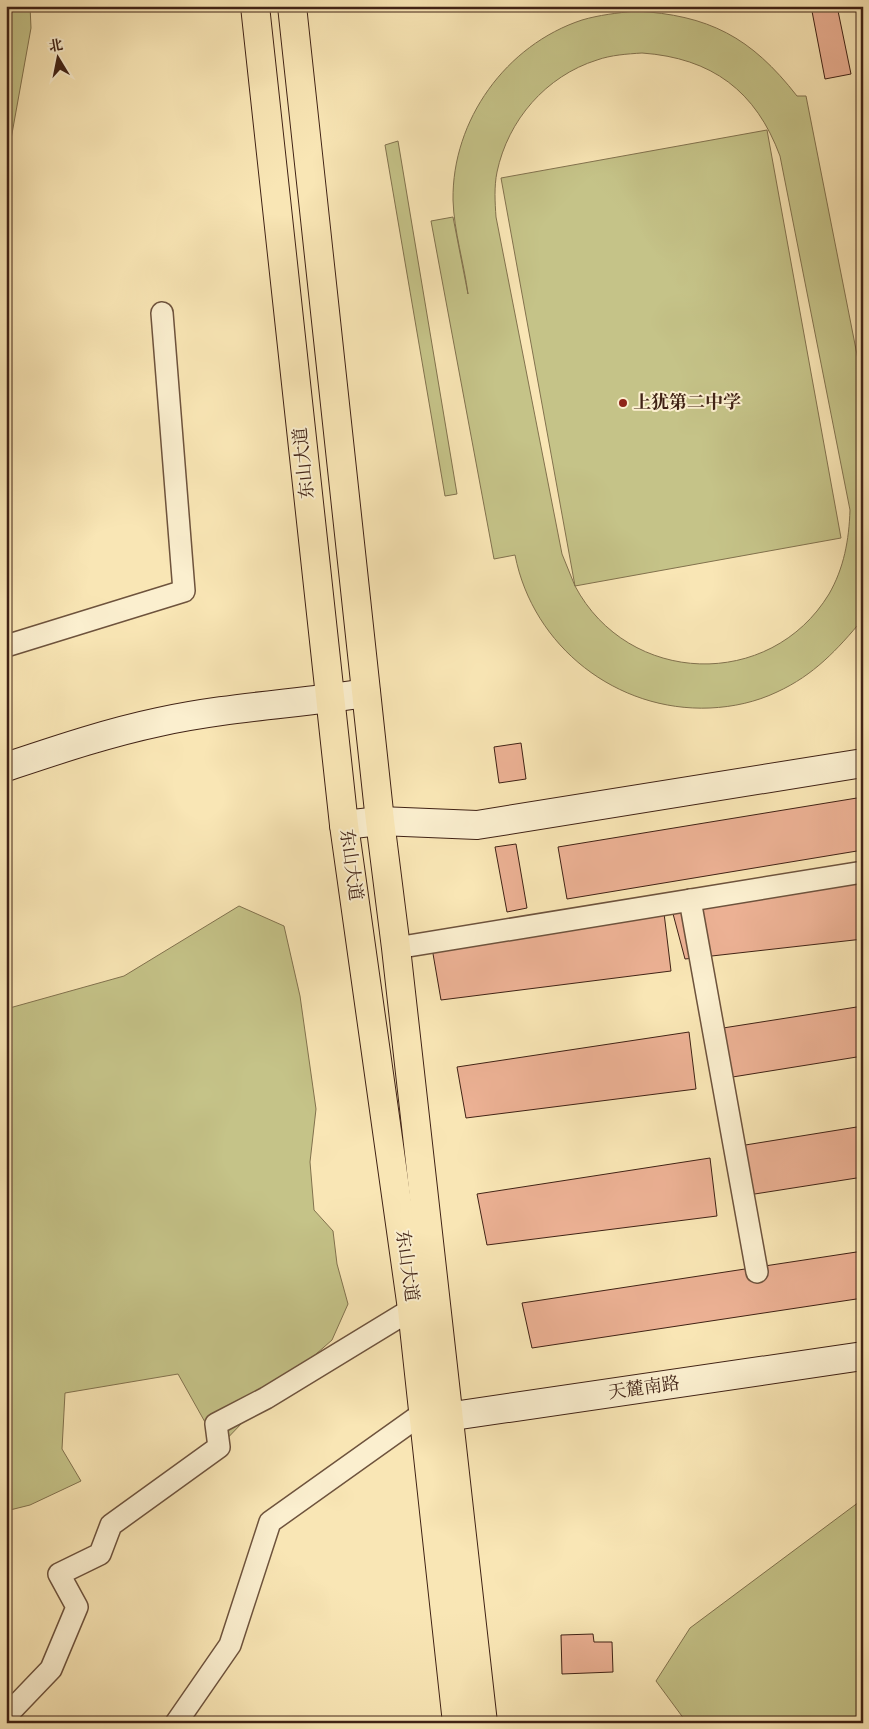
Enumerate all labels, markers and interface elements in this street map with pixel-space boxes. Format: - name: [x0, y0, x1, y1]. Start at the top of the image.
- north arrow: [32, 32, 82, 82]
- text: 北: [47, 36, 64, 56]
- place label: 上犹第二中学: [633, 392, 741, 415]
- marker: 上犹第二中学: [617, 397, 629, 409]
- street label: 东山大道: [290, 426, 320, 500]
- street label: 东山大道: [334, 828, 366, 902]
- street label: 东山大道: [390, 1229, 422, 1303]
- street label: 天麓南路: [607, 1373, 681, 1405]

